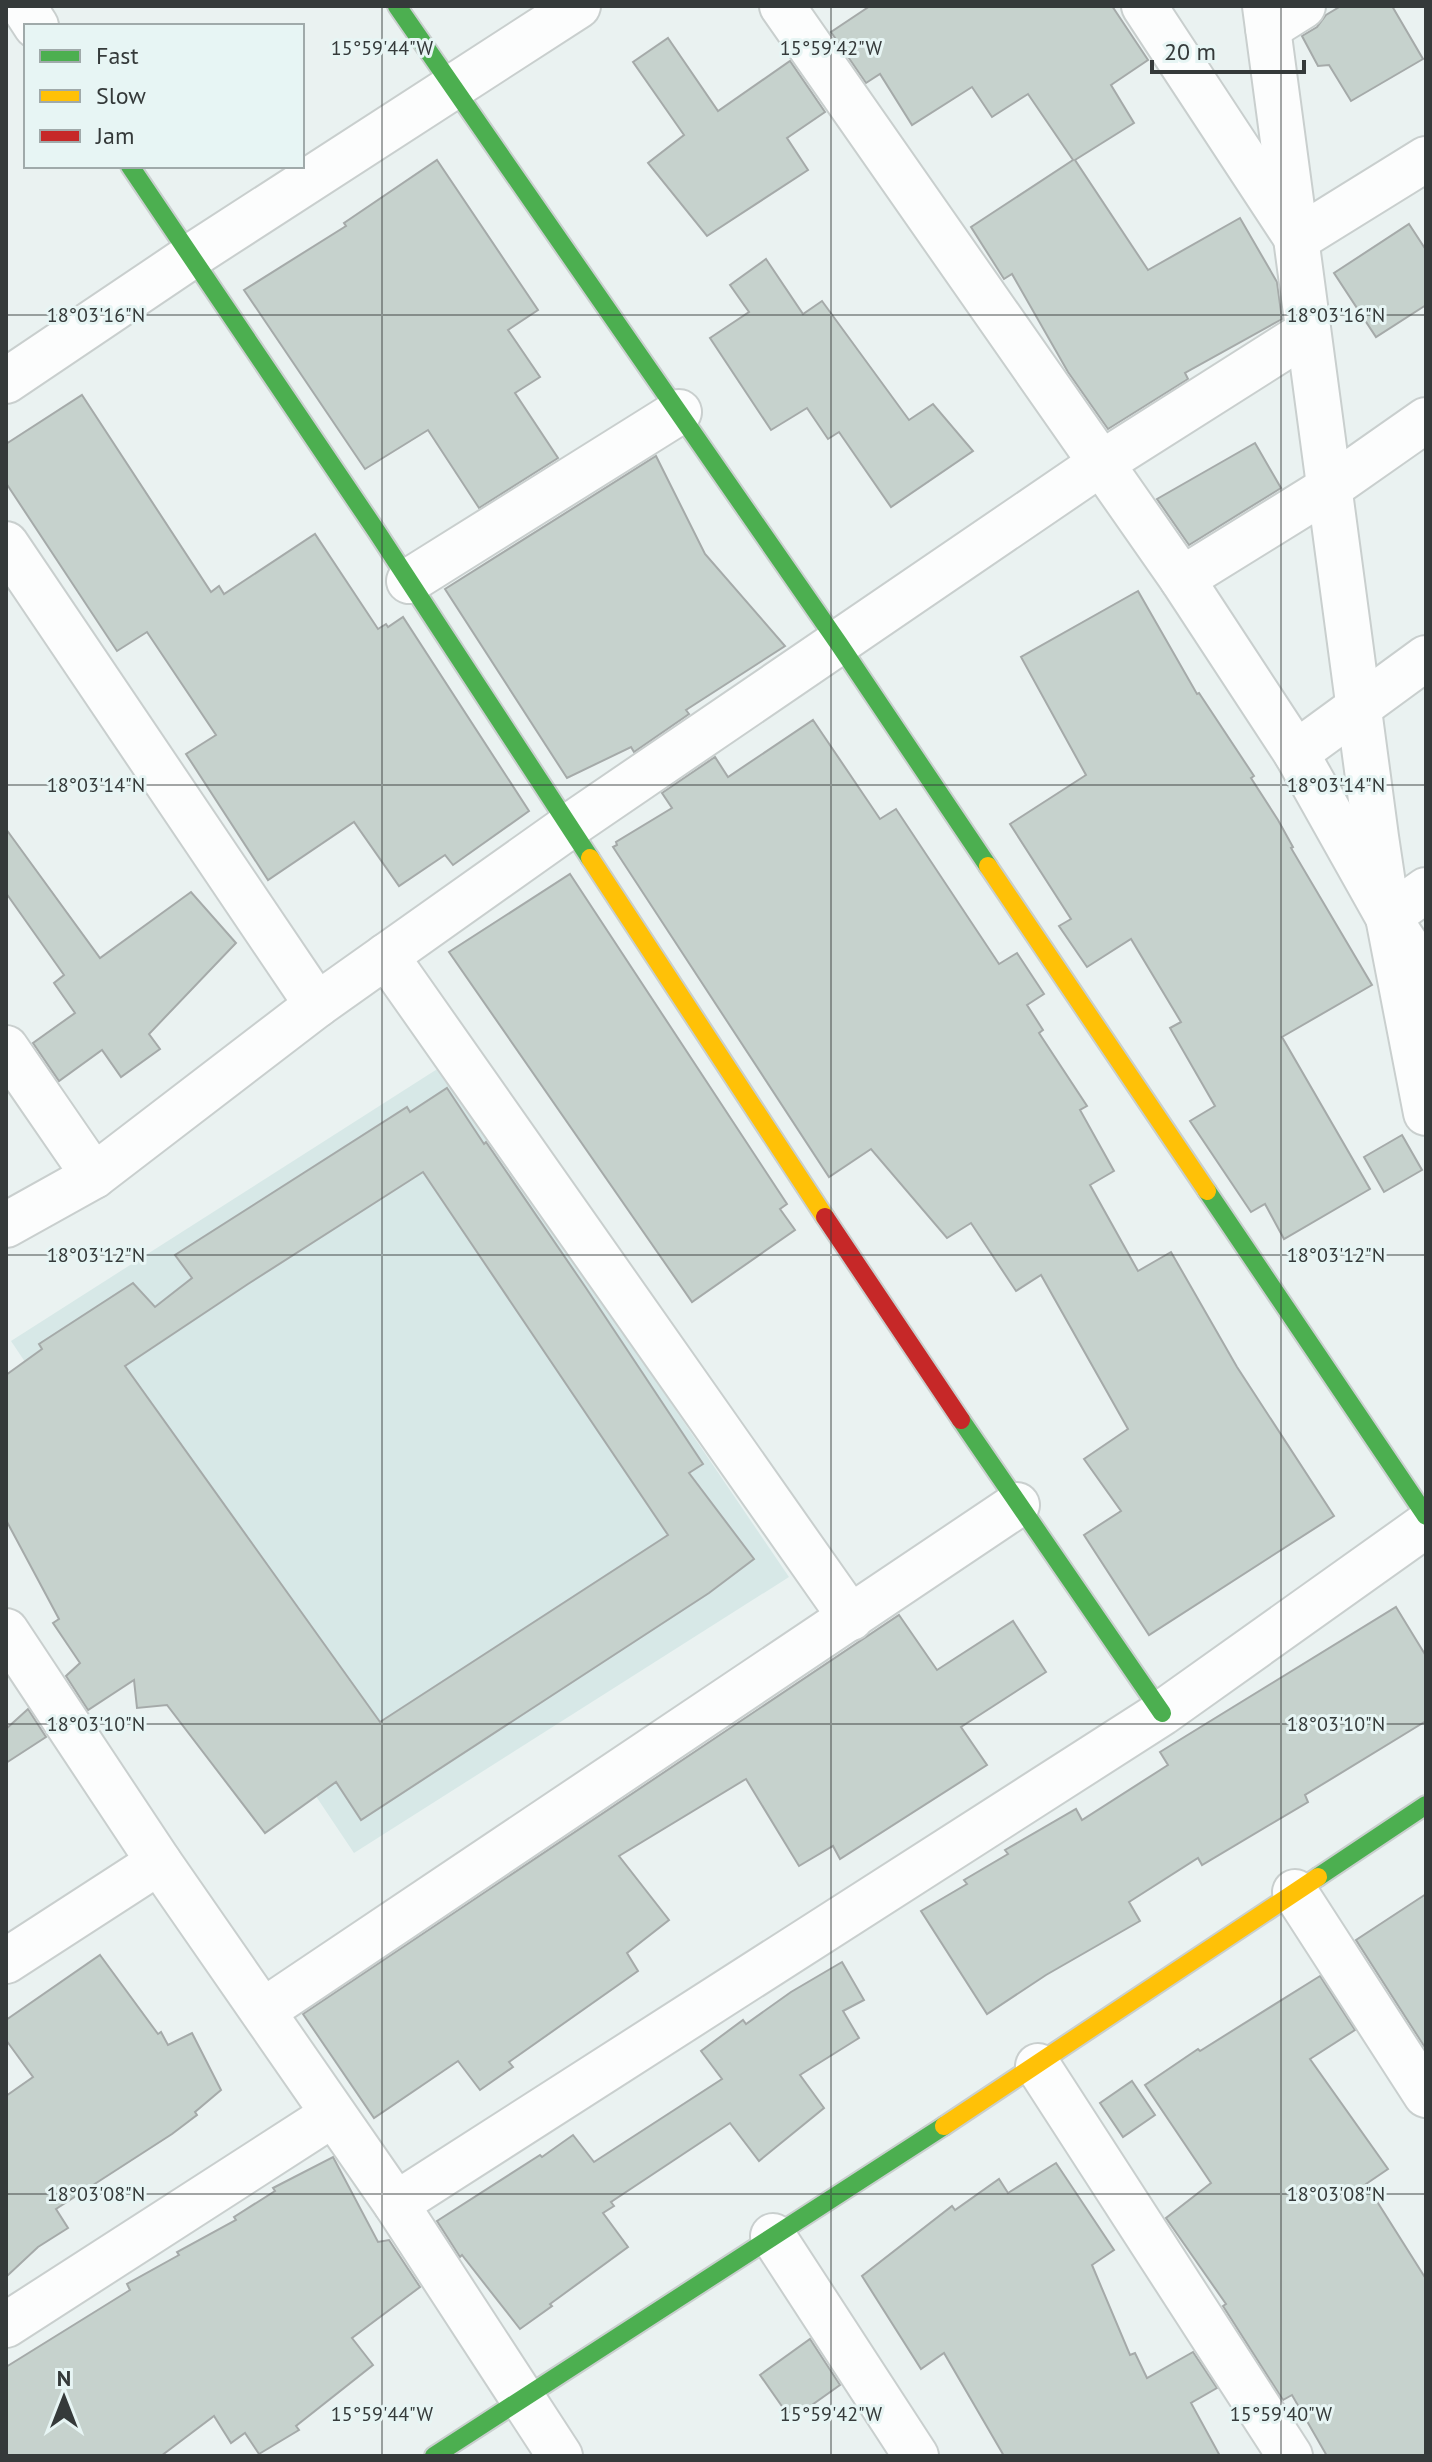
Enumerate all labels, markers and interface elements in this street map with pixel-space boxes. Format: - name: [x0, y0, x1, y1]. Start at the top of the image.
- legend: [24, 24, 304, 168]
- scale bar: [1152, 24, 1304, 74]
- text: 15°59'44"W: [331, 35, 434, 61]
- text: 15°59'42"W: [780, 35, 883, 61]
- text: 20 m: [1164, 36, 1216, 67]
- text: Fast: [96, 40, 139, 71]
- text: Slow: [96, 80, 146, 111]
- text: Jam: [95, 120, 134, 151]
- text: 18°03'16"N: [47, 302, 145, 328]
- text: 18°03'16"N: [1287, 302, 1385, 328]
- text: 18°03'14"N: [47, 772, 145, 798]
- text: 18°03'14"N: [1287, 772, 1385, 798]
- text: 18°03'12"N: [47, 1242, 145, 1268]
- text: 18°03'12"N: [1287, 1242, 1385, 1268]
- text: 18°03'10"N: [47, 1711, 145, 1737]
- text: 18°03'10"N: [1287, 1711, 1385, 1737]
- text: 18°03'08"N: [47, 2181, 145, 2207]
- text: 18°03'08"N: [1287, 2181, 1385, 2207]
- north arrow: [24, 2358, 104, 2438]
- text: N: [57, 2364, 71, 2392]
- text: 15°59'44"W: [331, 2401, 434, 2427]
- text: 15°59'42"W: [780, 2401, 883, 2427]
- text: 15°59'40"W: [1230, 2401, 1333, 2427]

